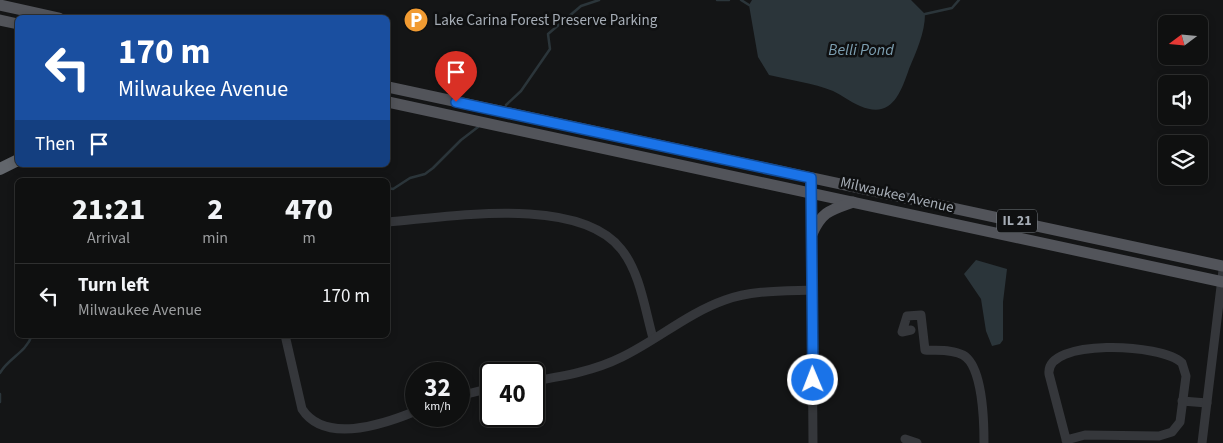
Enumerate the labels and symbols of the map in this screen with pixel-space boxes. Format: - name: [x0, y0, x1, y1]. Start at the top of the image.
- parking icon: Lake Carina Forest Preserve Parking: [403, 7, 429, 33]
- place label: Lake Carina Forest Preserve Parking: [434, 10, 658, 31]
- north arrow: [1158, 15, 1208, 65]
- water label: Belli Pond: [828, 39, 894, 61]
- pin: [435, 51, 477, 102]
- street label: Milwaukee Avenue: [838, 172, 956, 218]
- road number: IL 21: [997, 210, 1037, 232]
- position arrow: [786, 353, 838, 405]
- speed limit sign: 40: [480, 362, 545, 427]

